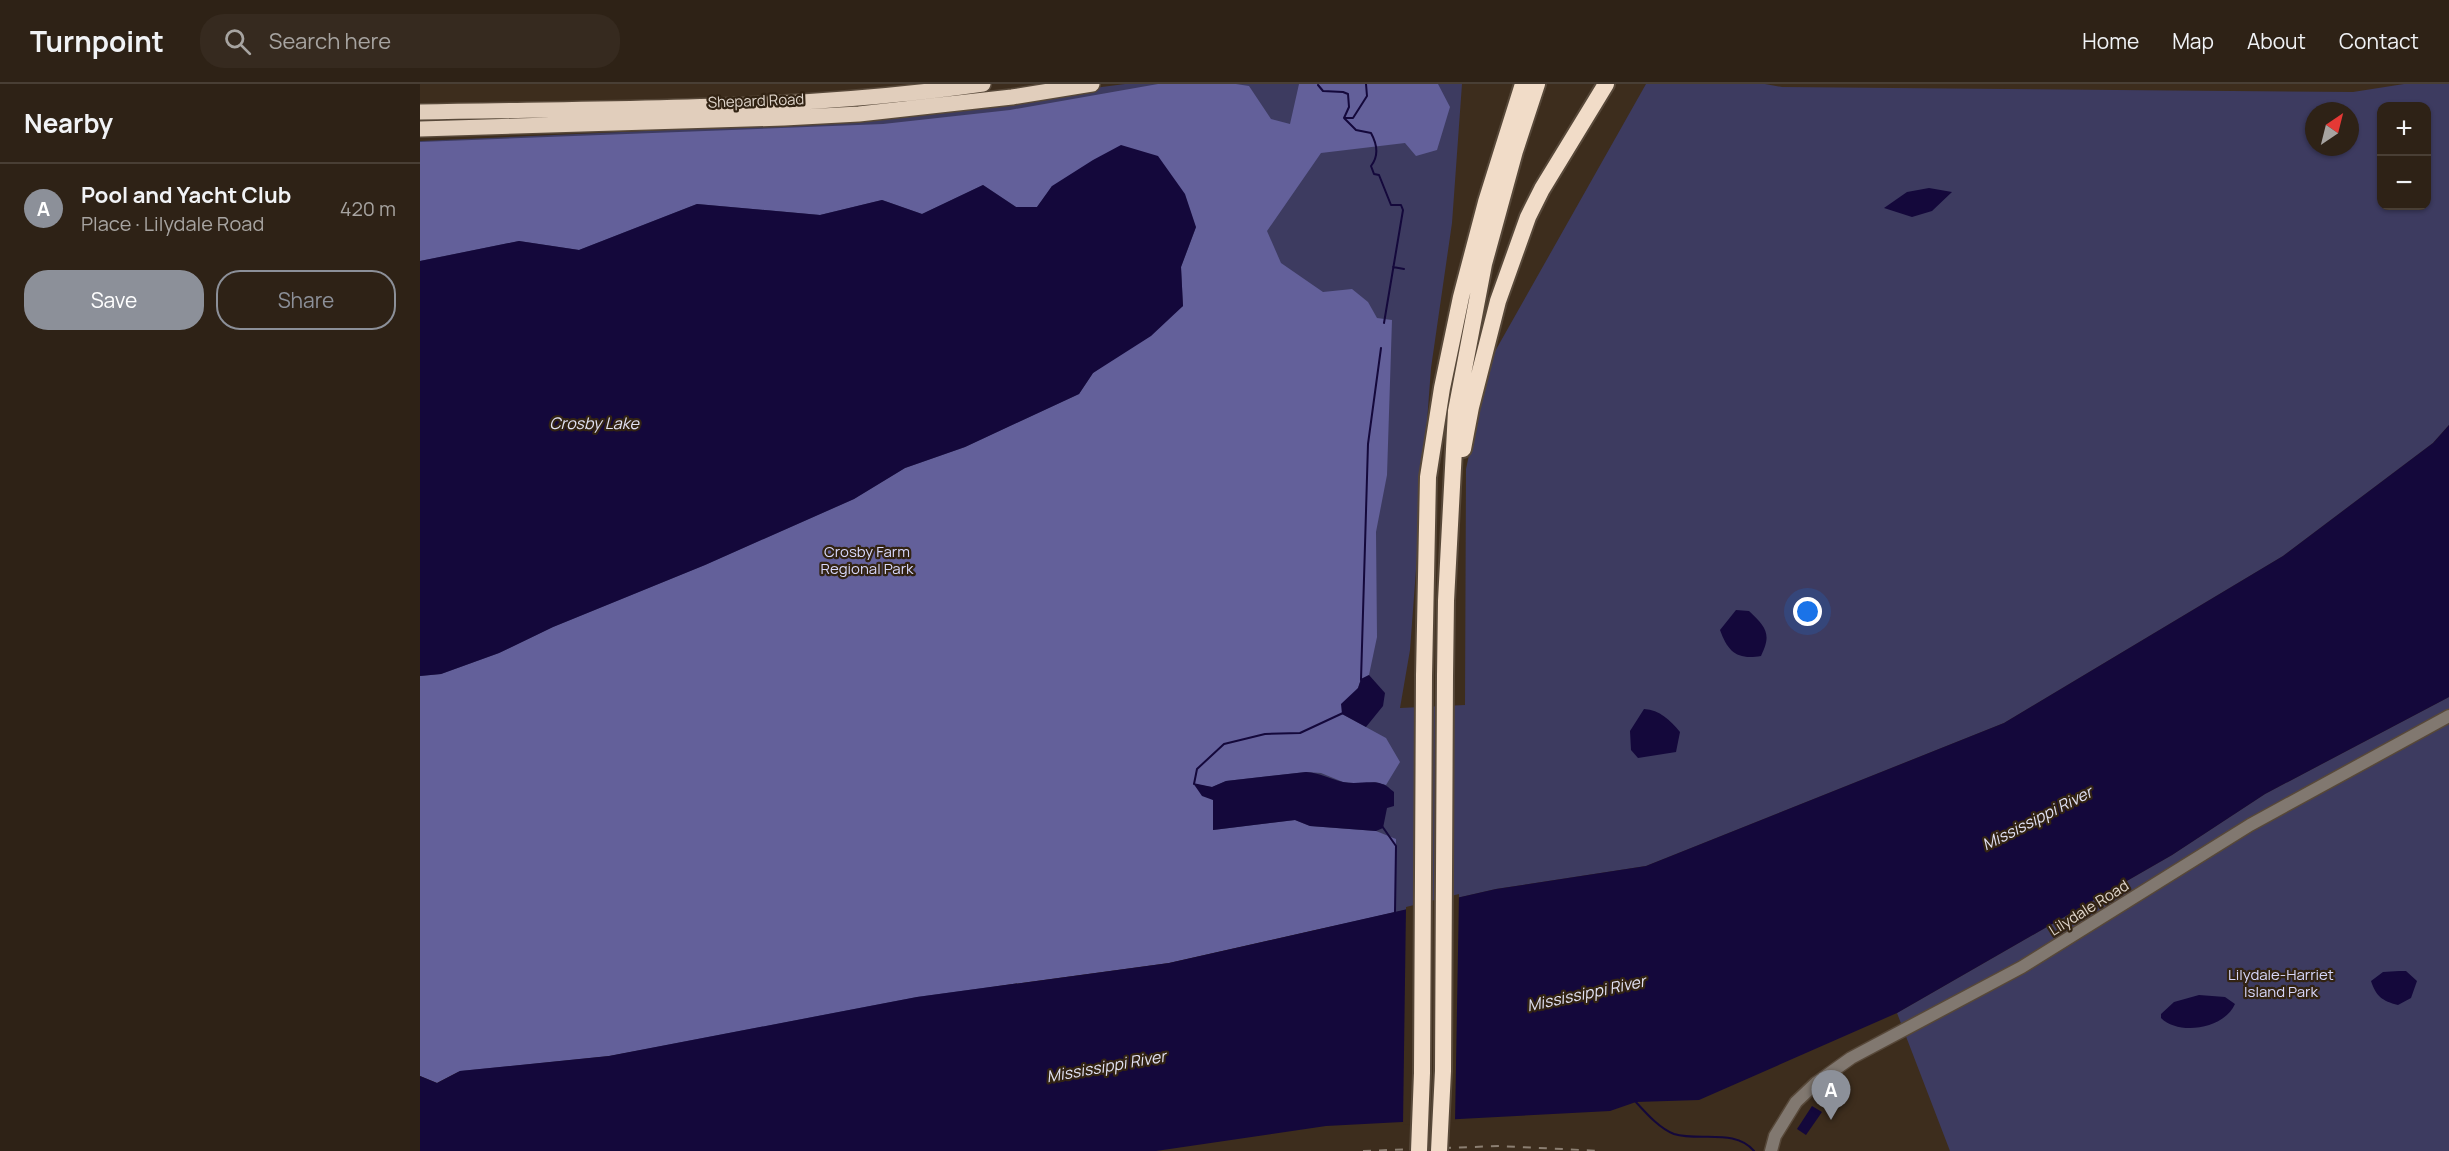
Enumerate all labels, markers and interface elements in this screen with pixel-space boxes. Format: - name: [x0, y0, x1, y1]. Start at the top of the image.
- search box: [200, 14, 620, 68]
- text: Turnpoint: [30, 22, 164, 60]
- icon: search: [221, 25, 254, 58]
- text: Search here: [269, 26, 391, 56]
- text: Home: [2082, 27, 2139, 55]
- text: Map: [2172, 27, 2214, 55]
- text: About: [2247, 27, 2306, 55]
- text: Contact: [2339, 27, 2419, 55]
- street label: Shepard Road: [707, 88, 805, 113]
- north arrow: [2305, 102, 2359, 156]
- map controls: [2377, 102, 2431, 210]
- button: +: [2377, 102, 2431, 156]
- text: Nearby: [24, 105, 113, 141]
- button: −: [2377, 156, 2431, 210]
- text: Pool and Yacht Club: [81, 180, 291, 210]
- text: A: [37, 195, 50, 222]
- text: 420 m: [340, 195, 396, 222]
- text: Place · Lilydale Road: [81, 210, 264, 237]
- button: Save: [24, 270, 204, 330]
- button: Share: [216, 270, 396, 330]
- water label: Crosby Lake: [549, 412, 640, 434]
- park label: Crosby Farm Regional Park: [820, 541, 914, 579]
- your location: [1793, 597, 1822, 626]
- water label: Mississippi River: [1978, 780, 2098, 855]
- street label: Lilydale Road: [2045, 875, 2133, 940]
- park label: Lilydale-Harriet Island Park: [2228, 964, 2334, 1002]
- water label: Mississippi River: [1525, 969, 1650, 1016]
- water label: Mississippi River: [1045, 1044, 1170, 1087]
- pin: A: [1812, 1070, 1850, 1120]

